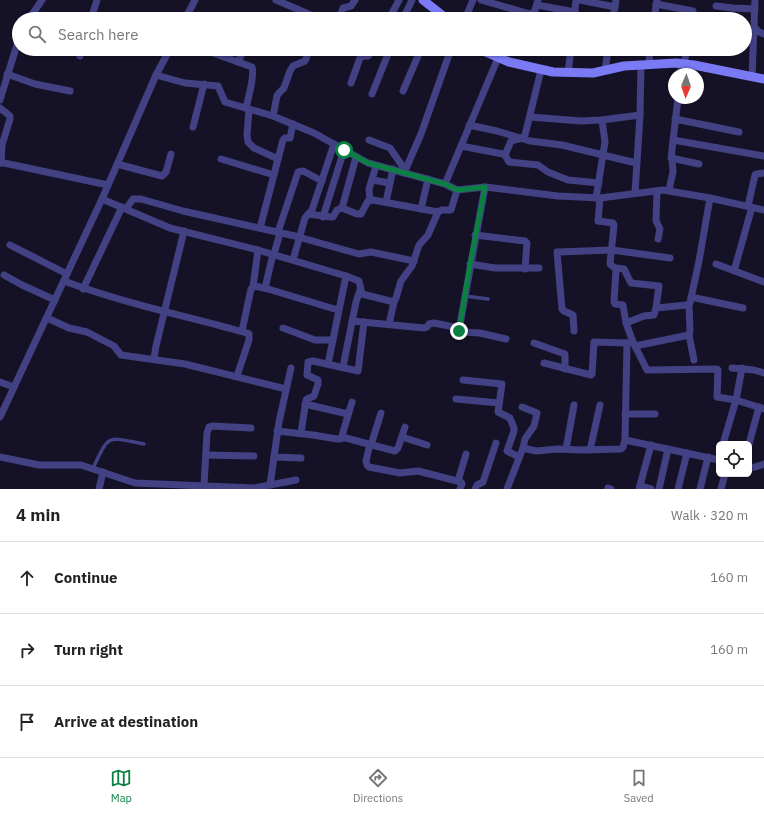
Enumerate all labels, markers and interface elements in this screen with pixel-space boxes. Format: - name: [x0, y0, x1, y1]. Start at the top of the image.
- search box: [12, 12, 752, 56]
- icon: search: [26, 23, 48, 45]
- text: Search here: [58, 25, 138, 44]
- north arrow: [668, 68, 704, 104]
- route start: [335, 141, 353, 159]
- route end: [450, 322, 468, 340]
- map controls: [716, 441, 752, 477]
- button: locate: [716, 441, 752, 477]
- text: 4 min: [16, 504, 60, 526]
- text: Walk · 320 m: [671, 507, 748, 524]
- icon: ahead: [16, 567, 38, 589]
- text: Continue: [54, 568, 118, 587]
- text: 160 m: [710, 569, 748, 586]
- icon: right: [16, 639, 38, 661]
- text: Turn right: [54, 640, 123, 659]
- text: 160 m: [710, 641, 748, 658]
- icon: arrive: [16, 711, 38, 733]
- text: Arrive at destination: [54, 712, 198, 731]
- tab: Map: [110, 767, 132, 805]
- tab: Directions: [353, 767, 403, 805]
- tab: Saved: [624, 767, 654, 805]

